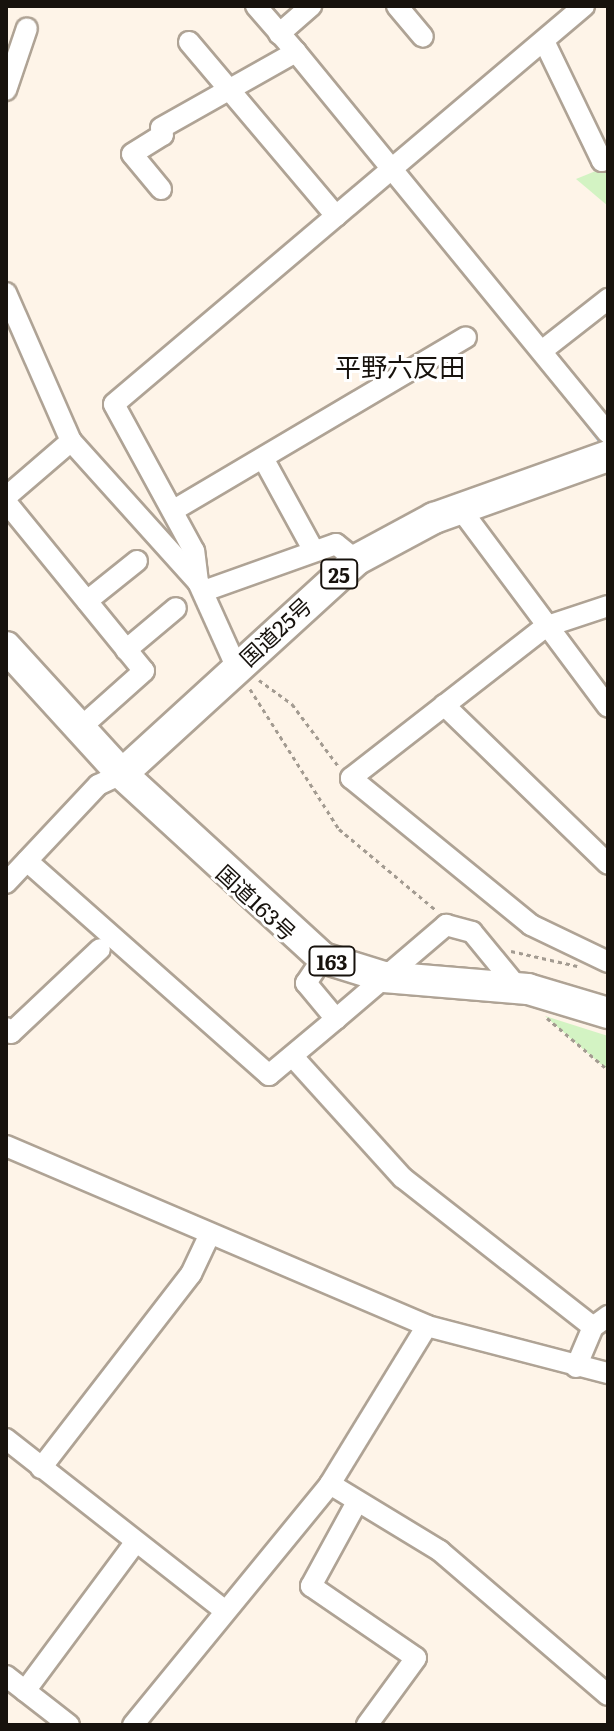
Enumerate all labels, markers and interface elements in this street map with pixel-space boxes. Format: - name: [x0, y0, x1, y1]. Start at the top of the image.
- district label: 平野六反田: [335, 350, 465, 382]
- road number: 25: [319, 558, 359, 590]
- street label: 国道25号: [234, 591, 316, 671]
- street label: 国道163号: [212, 859, 302, 945]
- road number: 163: [308, 945, 356, 977]

